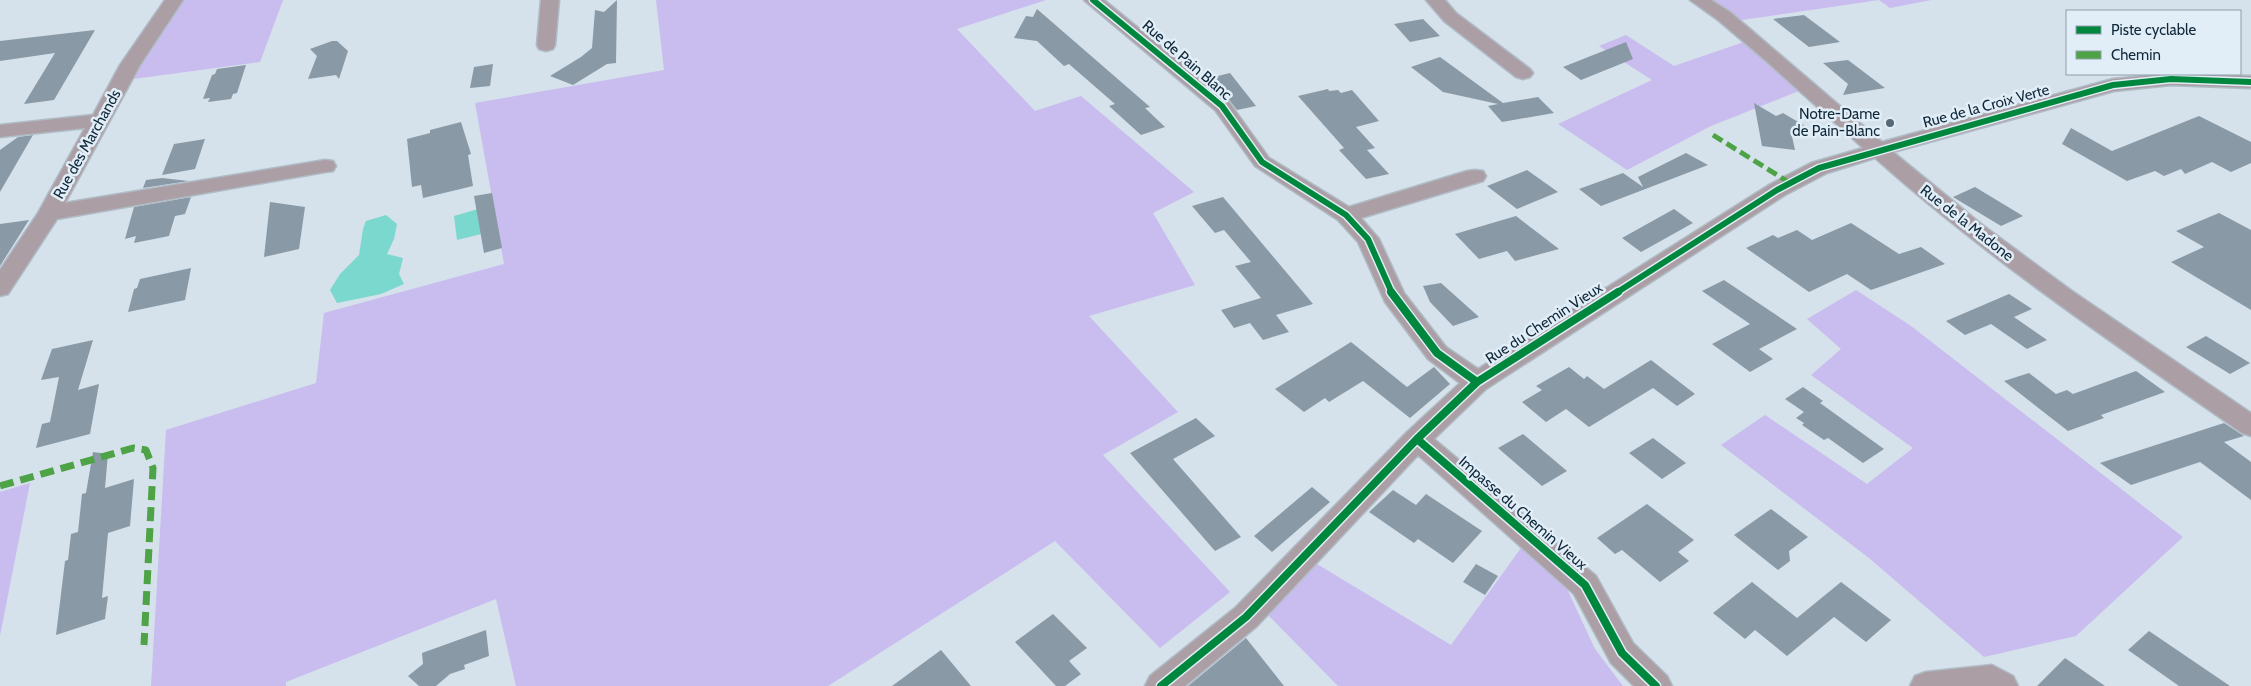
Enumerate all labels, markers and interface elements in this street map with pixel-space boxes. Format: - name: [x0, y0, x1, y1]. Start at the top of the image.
- legend: [2066, 10, 2241, 75]
- street label: Rue de Pain Blanc: [1139, 16, 1235, 104]
- text: Piste cyclable: [2111, 21, 2197, 39]
- text: Chemin: [2111, 46, 2161, 64]
- street label: Rue de la Croix Verte: [1921, 80, 2052, 132]
- street label: Rue des Marchands: [49, 86, 125, 202]
- place label: Notre-Dame de Pain-Blanc: [1792, 105, 1880, 140]
- marker: Notre-Dame de Pain-Blanc: [1884, 117, 1896, 129]
- street label: Rue de la Madone: [1917, 181, 2017, 265]
- street label: Rue du Chemin Vieux: [1482, 278, 1606, 368]
- street label: Impasse du Chemin Vieux: [1455, 452, 1591, 574]

